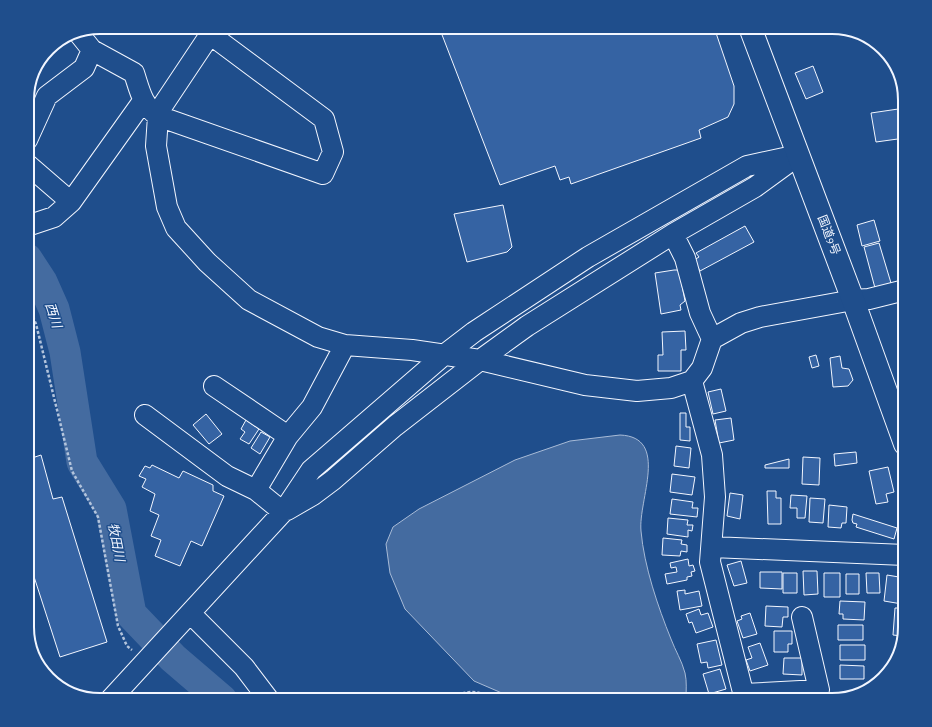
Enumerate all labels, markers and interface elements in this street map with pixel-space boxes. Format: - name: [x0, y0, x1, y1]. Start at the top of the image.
- street label: 国道9号: [816, 213, 843, 257]
- water label: 西川: [42, 301, 64, 332]
- water label: 牧田川: [105, 522, 127, 565]

